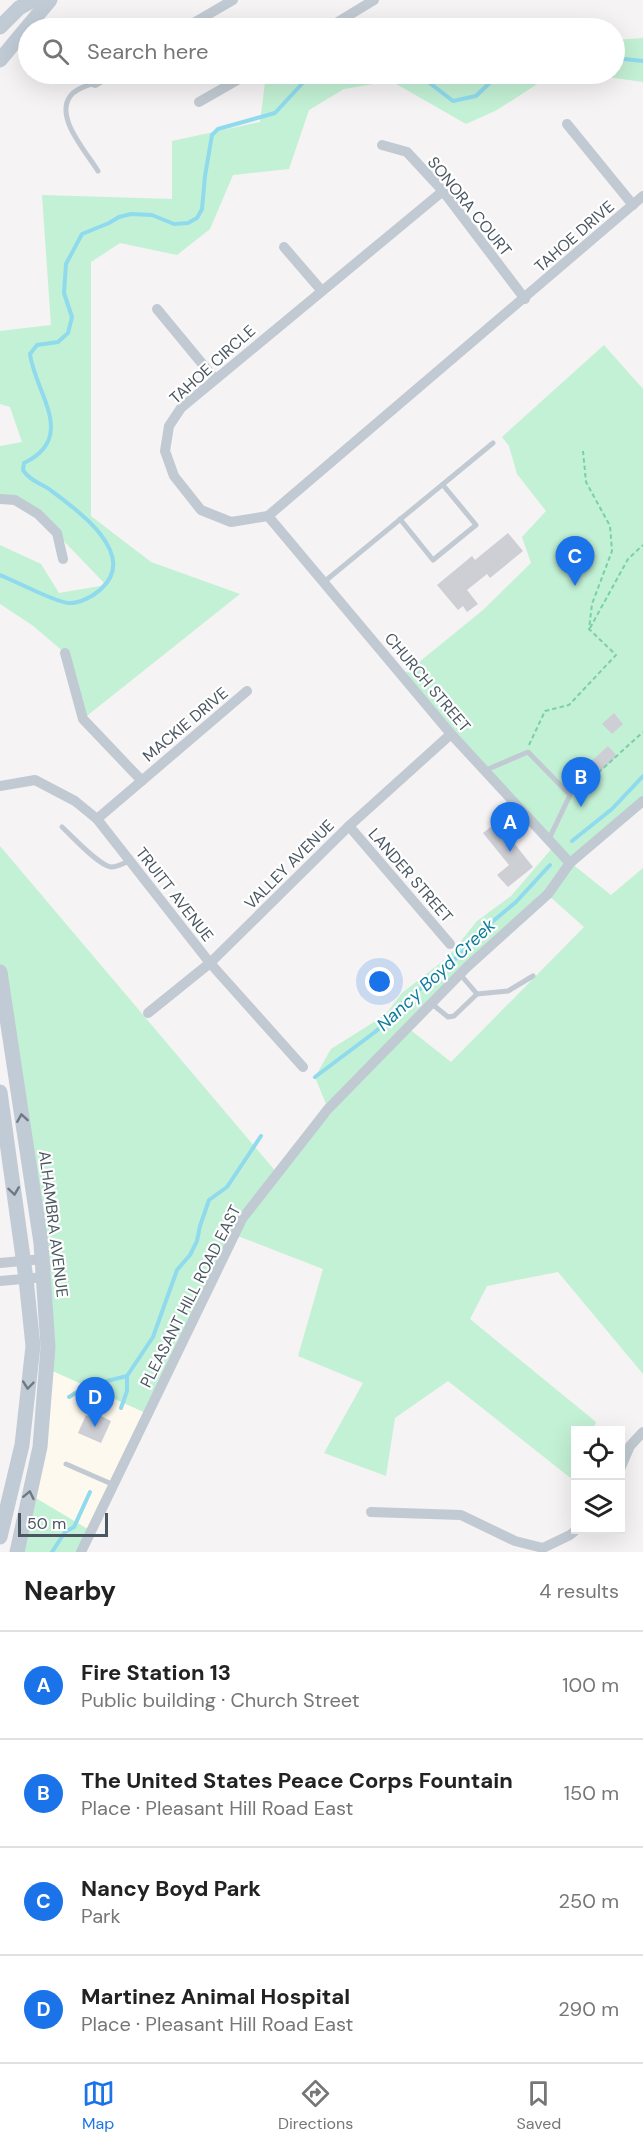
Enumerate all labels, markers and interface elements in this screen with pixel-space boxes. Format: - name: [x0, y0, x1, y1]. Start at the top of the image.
- search box: [18, 18, 625, 84]
- icon: search: [39, 35, 72, 68]
- text: Search here: [87, 37, 208, 66]
- street label: SONORA COURT: [423, 152, 516, 260]
- street label: TAHOE DRIVE: [530, 196, 619, 277]
- street label: TAHOE CIRCLE: [165, 320, 260, 409]
- pin: C: [556, 536, 594, 586]
- street label: CHURCH STREET: [380, 628, 475, 736]
- street label: MACKIE DRIVE: [138, 682, 232, 766]
- pin: B: [562, 758, 600, 807]
- pin: A: [490, 802, 530, 852]
- street label: VALLEY AVENUE: [240, 815, 339, 914]
- street label: LANDER STREET: [364, 824, 457, 927]
- street label: TRUITT AVENUE: [131, 843, 218, 946]
- water label: Nancy Boyd Creek: [371, 913, 501, 1036]
- your location: [365, 967, 394, 996]
- one-way arrow: [16, 1113, 29, 1123]
- street label: ALHAMBRA AVENUE: [34, 1150, 73, 1299]
- one-way arrow: [7, 1186, 20, 1196]
- street label: PLEASANT HILL ROAD EAST: [135, 1201, 246, 1391]
- pin: D: [76, 1378, 115, 1427]
- one-way arrow: [23, 1380, 35, 1389]
- map controls: [571, 1426, 625, 1534]
- button: locate: [571, 1426, 625, 1480]
- button: layers: [571, 1480, 625, 1534]
- one-way arrow: [22, 1490, 35, 1500]
- scale bar: [18, 1510, 108, 1538]
- text: 50 m: [27, 1513, 66, 1534]
- text: Nearby: [24, 1574, 116, 1608]
- text: 4 results: [539, 1578, 619, 1604]
- text: Fire Station 13: [81, 1658, 231, 1687]
- text: A: [36, 1672, 51, 1698]
- text: 100 m: [562, 1672, 619, 1698]
- text: Public building · Church Street: [81, 1687, 360, 1713]
- text: The United States Peace Corps Fountain: [81, 1766, 513, 1795]
- text: B: [37, 1780, 50, 1806]
- text: 150 m: [564, 1780, 619, 1806]
- text: Place · Pleasant Hill Road East: [81, 1795, 353, 1821]
- text: Nancy Boyd Park: [81, 1874, 261, 1903]
- text: C: [36, 1888, 51, 1914]
- text: 250 m: [558, 1888, 619, 1914]
- text: Park: [81, 1903, 121, 1929]
- text: Martinez Animal Hospital: [81, 1982, 350, 2011]
- text: D: [36, 1996, 51, 2022]
- text: 290 m: [558, 1996, 619, 2022]
- text: Place · Pleasant Hill Road East: [81, 2011, 353, 2037]
- tab: Map: [82, 2077, 115, 2134]
- tab: Directions: [278, 2077, 353, 2134]
- tab: Saved: [517, 2077, 561, 2134]

